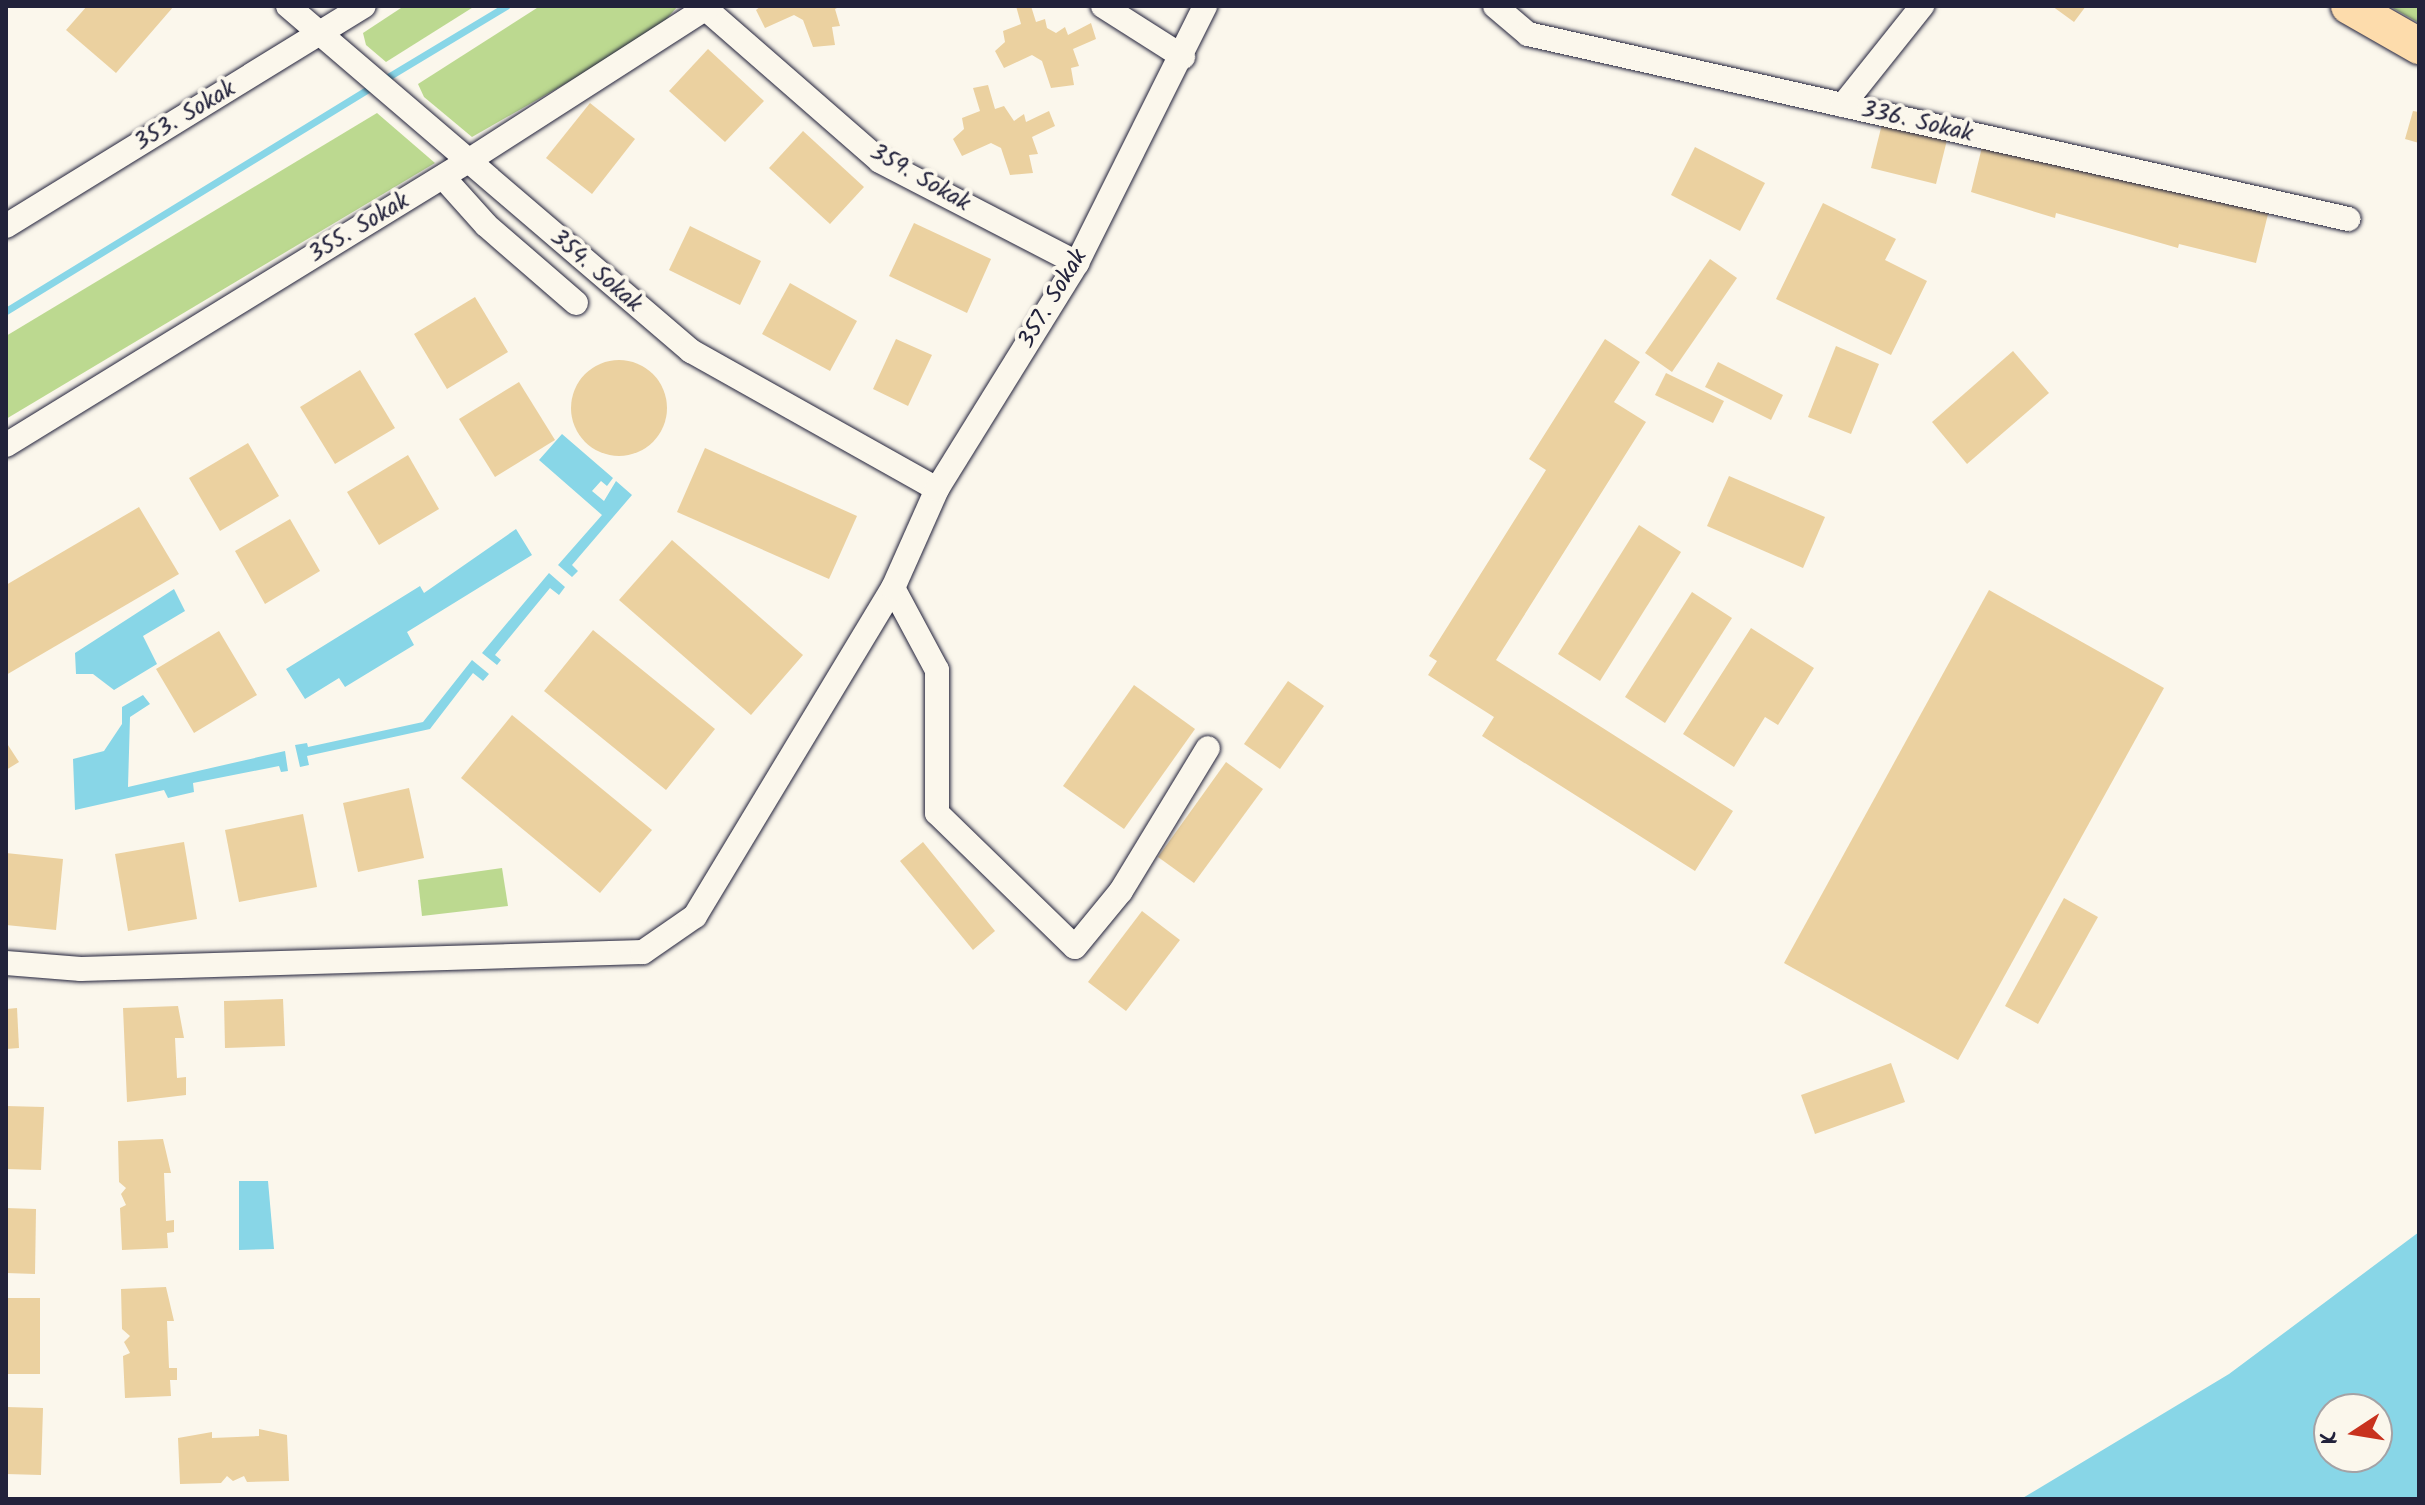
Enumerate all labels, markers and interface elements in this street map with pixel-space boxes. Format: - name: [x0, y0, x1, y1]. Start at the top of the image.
- street label: 353. Sokak: [129, 75, 241, 157]
- street label: 336. Sokak: [1858, 95, 1976, 149]
- street label: 359. Sokak: [865, 138, 975, 218]
- street label: 355. Sokak: [304, 187, 414, 269]
- street label: 354. Sokak: [544, 223, 648, 319]
- street label: 357. Sokak: [1012, 244, 1094, 354]
- north arrow: [2313, 1393, 2393, 1473]
- text: K: [2312, 1428, 2349, 1448]

